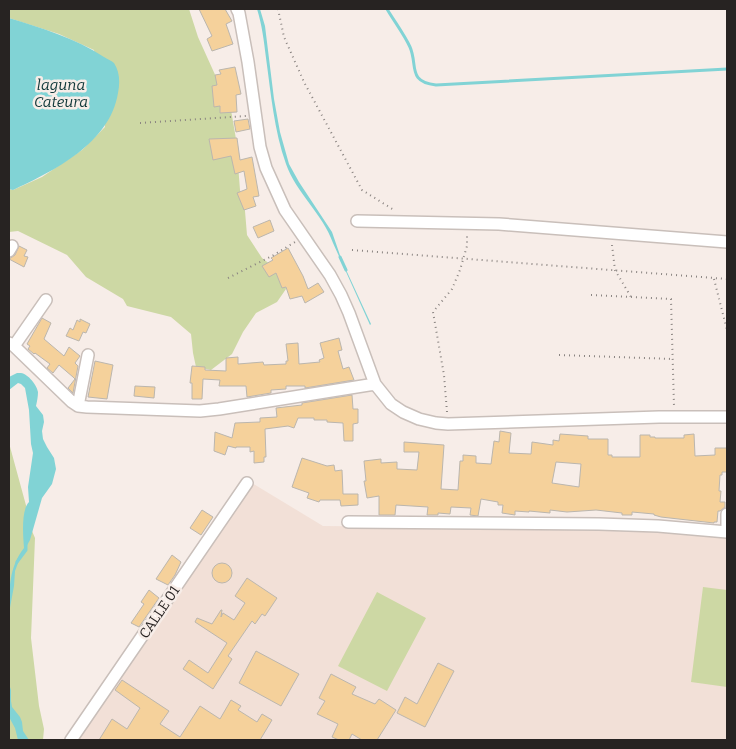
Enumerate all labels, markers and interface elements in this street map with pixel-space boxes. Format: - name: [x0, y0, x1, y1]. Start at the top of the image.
- water label: laguna Cateura: [34, 76, 88, 111]
- street label: CALLE 01: [136, 583, 183, 642]

